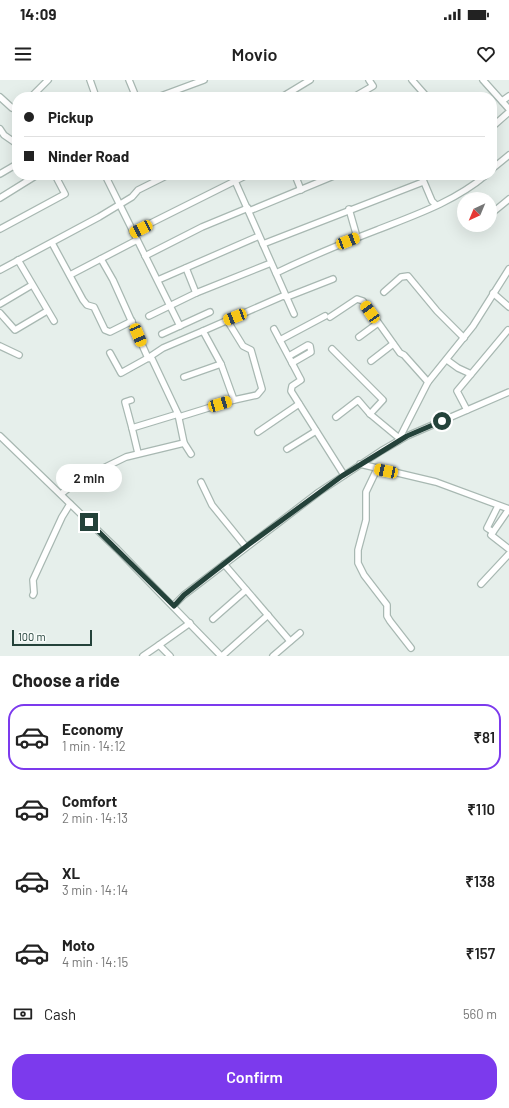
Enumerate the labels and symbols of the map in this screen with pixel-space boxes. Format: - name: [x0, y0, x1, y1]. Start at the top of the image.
- north arrow: [457, 192, 497, 232]
- car: [128, 218, 154, 240]
- car: [335, 231, 361, 251]
- car: [358, 299, 382, 325]
- car: [222, 307, 248, 327]
- car: [128, 322, 148, 348]
- car: [207, 395, 233, 413]
- route start: [433, 412, 451, 430]
- car: [373, 463, 399, 479]
- callout: 2 min: [56, 464, 122, 492]
- route end: [80, 513, 98, 531]
- scale bar: [12, 628, 92, 647]

